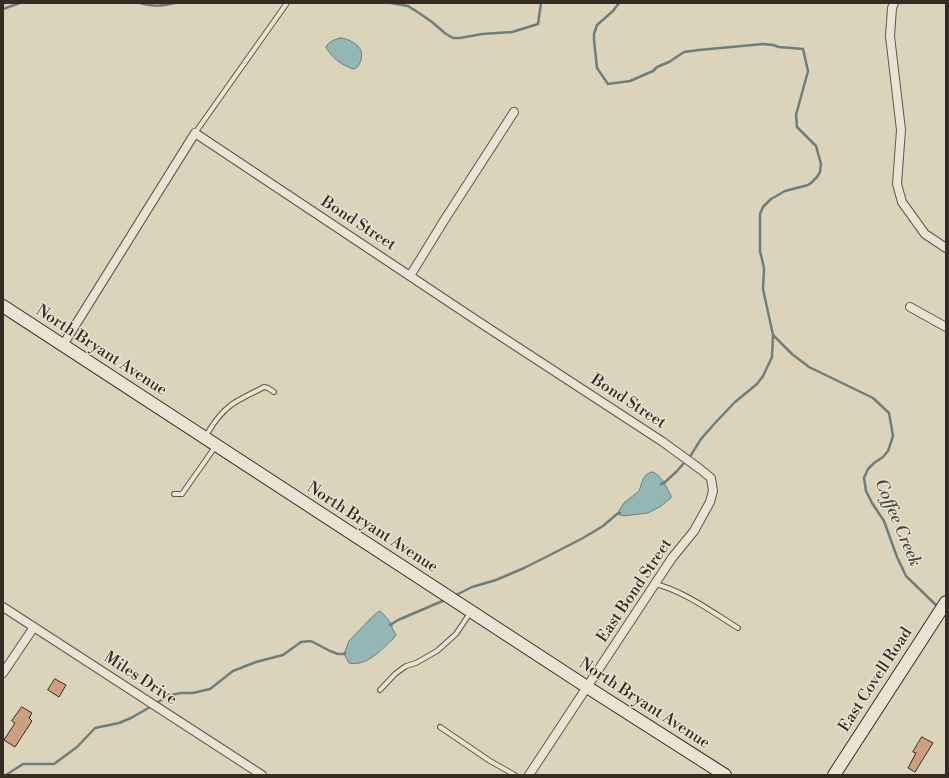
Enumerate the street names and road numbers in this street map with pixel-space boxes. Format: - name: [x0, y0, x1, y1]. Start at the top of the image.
- street label: Bond Street: [317, 193, 399, 255]
- street label: North Bryant Avenue: [32, 301, 170, 401]
- street label: Bond Street: [587, 371, 669, 433]
- street label: North Bryant Avenue: [303, 478, 441, 578]
- street label: East Bond Street: [593, 536, 677, 646]
- street label: East Covell Road: [835, 624, 917, 736]
- street label: Miles Drive: [100, 648, 180, 710]
- street label: North Bryant Avenue: [575, 654, 713, 754]

